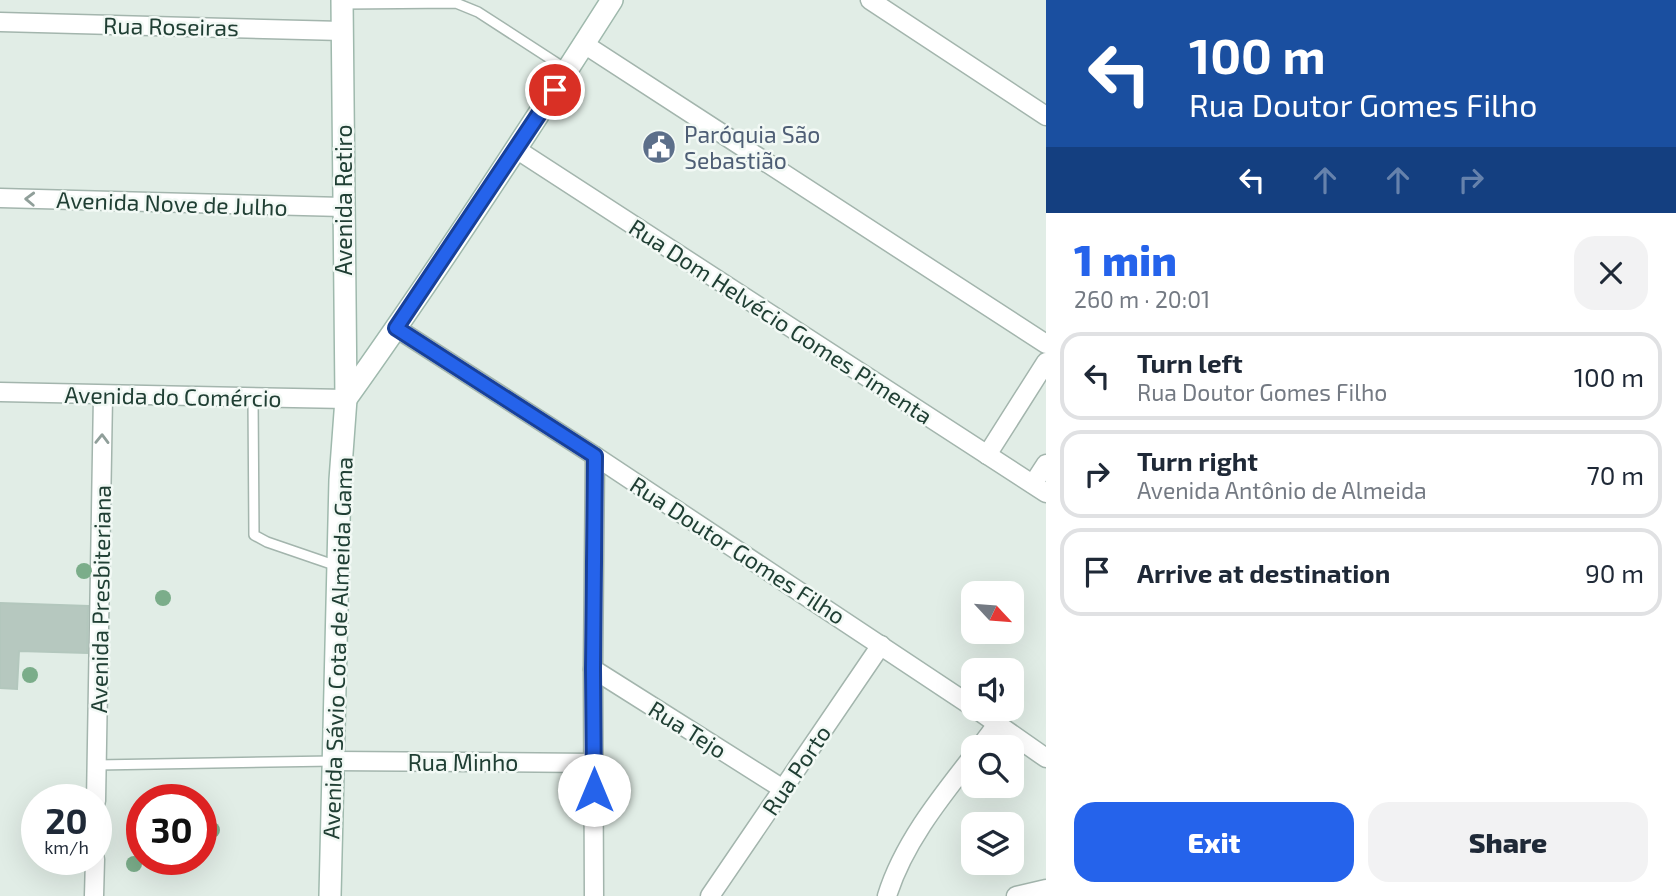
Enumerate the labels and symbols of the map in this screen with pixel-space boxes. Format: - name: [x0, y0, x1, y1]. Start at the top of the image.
- street label: Rua Roseiras: [103, 11, 239, 41]
- pin: [525, 60, 585, 120]
- place label: Paróquia São Sebastião: [684, 120, 820, 174]
- street label: Avenida Retiro: [329, 124, 357, 276]
- public building icon: Paróquia São Sebastião: [640, 128, 678, 166]
- street label: Avenida Nove de Julho: [56, 185, 288, 221]
- one-way arrow: [24, 192, 35, 207]
- street label: Rua Dom Helvécio Gomes Pimenta: [624, 212, 938, 430]
- street label: Avenida do Comércio: [64, 380, 282, 412]
- one-way arrow: [94, 433, 110, 444]
- street label: Avenida Sávio Cota de Almeida Gama: [316, 456, 358, 840]
- street label: Rua Doutor Gomes Filho: [625, 470, 851, 630]
- street label: Avenida Presbiteriana: [84, 485, 116, 713]
- north arrow: [961, 581, 1024, 644]
- street label: Rua Tejo: [644, 694, 732, 764]
- street label: Rua Porto: [756, 720, 836, 820]
- street label: Rua Minho: [408, 748, 518, 776]
- position arrow: [557, 753, 631, 827]
- speed limit sign: 30: [126, 784, 217, 875]

